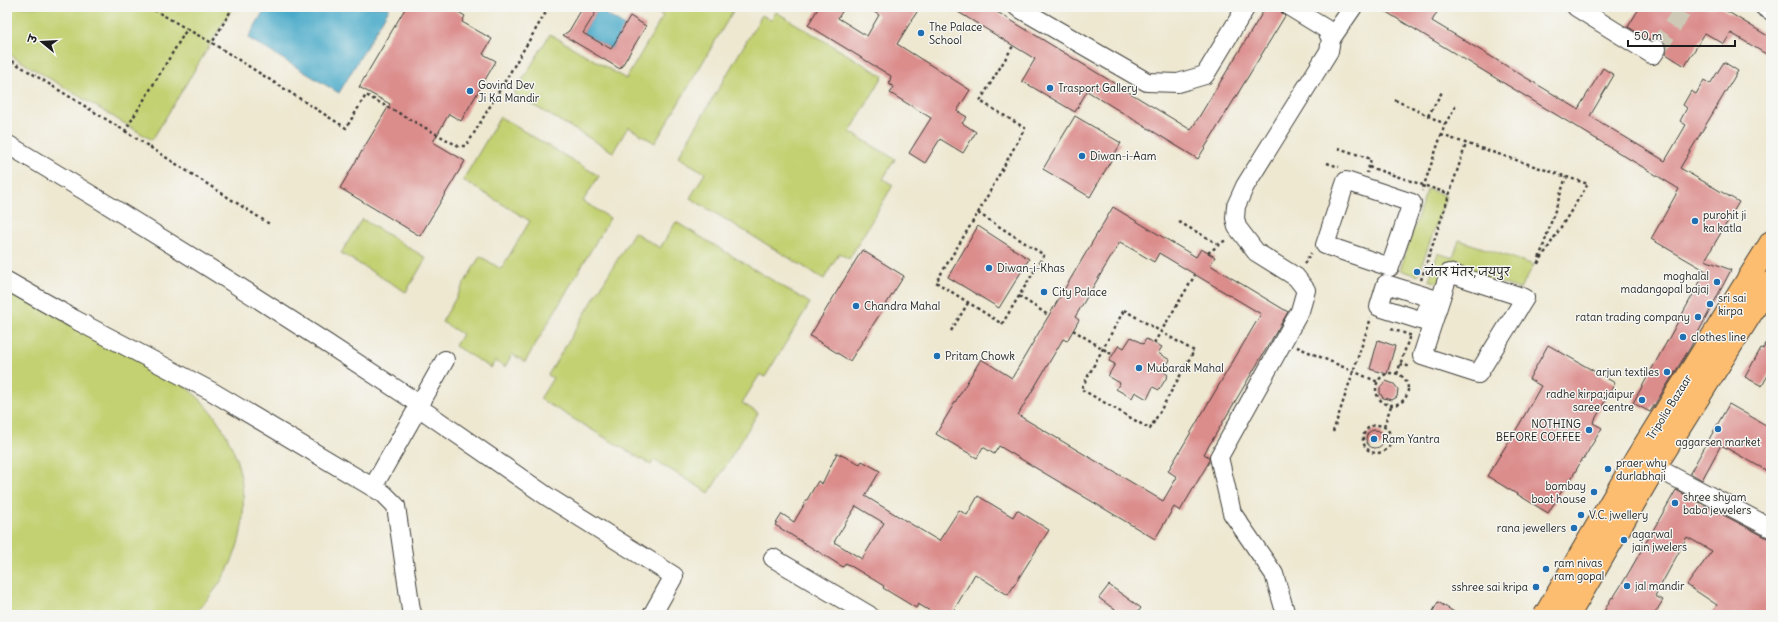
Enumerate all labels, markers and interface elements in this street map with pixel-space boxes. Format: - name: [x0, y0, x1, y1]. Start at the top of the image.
- place label: The Palace School: [929, 20, 982, 47]
- north arrow: [22, 22, 62, 62]
- scale bar: [1628, 22, 1735, 48]
- marker: The Palace School: [916, 28, 926, 38]
- text: 50 m: [1634, 28, 1663, 43]
- text: उ: [24, 32, 41, 46]
- place label: Govind Dev Ji Ka Mandir: [478, 78, 540, 105]
- place label: Trasport Gallery: [1058, 81, 1138, 95]
- marker: Trasport Gallery: [1045, 83, 1055, 93]
- marker: Govind Dev Ji Ka Mandir: [465, 86, 475, 96]
- place label: Diwan-i-Aam: [1090, 149, 1157, 163]
- marker: Diwan-i-Aam: [1077, 151, 1087, 161]
- place label: purohit ji ka katla: [1703, 208, 1746, 235]
- marker: purohit ji ka katla: [1690, 216, 1700, 226]
- place label: Diwan-i-Khas: [997, 261, 1065, 275]
- marker: Diwan-i-Khas: [984, 263, 994, 273]
- place label: जंतर मंतर, जयपुर: [1424, 263, 1511, 280]
- marker: जंतर मंतर, जयपुर: [1412, 267, 1422, 277]
- place label: moghalal madangopal bajaj: [1621, 269, 1709, 296]
- marker: moghalal madangopal bajaj: [1712, 277, 1722, 287]
- place label: City Palace: [1052, 285, 1107, 299]
- marker: City Palace: [1039, 287, 1049, 297]
- place label: sri sai kirpa: [1718, 291, 1746, 318]
- place label: Chandra Mahal: [864, 299, 940, 313]
- marker: sri sai kirpa: [1705, 299, 1715, 309]
- marker: Chandra Mahal: [851, 301, 861, 311]
- place label: ratan trading company: [1576, 310, 1690, 324]
- marker: ratan trading company: [1693, 312, 1703, 322]
- place label: clothes line: [1691, 330, 1746, 344]
- marker: clothes line: [1678, 332, 1688, 342]
- place label: Pritam Chowk: [945, 349, 1015, 363]
- marker: Pritam Chowk: [932, 351, 942, 361]
- place label: Mubarak Mahal: [1147, 361, 1224, 375]
- marker: Mubarak Mahal: [1134, 363, 1144, 373]
- place label: arjun textiles: [1596, 365, 1659, 379]
- marker: arjun textiles: [1662, 367, 1672, 377]
- street label: Tripolia Bazaar: [1643, 372, 1695, 442]
- place label: radhe kirpa;jaipur saree centre: [1546, 387, 1635, 414]
- marker: radhe kirpa;jaipur saree centre: [1637, 395, 1647, 405]
- place label: NOTHING BEFORE COFFEE: [1496, 417, 1581, 444]
- marker: aggarsen market: [1713, 424, 1723, 434]
- marker: NOTHING BEFORE COFFEE: [1584, 425, 1594, 435]
- place label: Ram Yantra: [1382, 432, 1440, 446]
- marker: Ram Yantra: [1369, 434, 1379, 444]
- place label: aggarsen market: [1676, 435, 1761, 449]
- place label: praer why durlabhaji: [1616, 456, 1667, 483]
- marker: praer why durlabhaji: [1603, 464, 1613, 474]
- place label: bombay boot house: [1531, 479, 1586, 506]
- marker: bombay boot house: [1589, 487, 1599, 497]
- place label: shree shyam baba jewelers: [1683, 490, 1751, 517]
- marker: shree shyam baba jewelers: [1670, 498, 1680, 508]
- place label: V.C. jwellery: [1589, 508, 1648, 522]
- marker: V.C. jwellery: [1576, 510, 1586, 520]
- place label: rana jewellers: [1497, 521, 1566, 535]
- marker: rana jewellers: [1569, 523, 1579, 533]
- place label: agarwal jain jwelers: [1631, 527, 1687, 554]
- marker: agarwal jain jwelers: [1619, 535, 1629, 545]
- place label: ram nivas ram gopal: [1554, 556, 1604, 583]
- marker: ram nivas ram gopal: [1541, 564, 1551, 574]
- place label: jal mandir: [1634, 579, 1685, 593]
- place label: sshree sai kripa: [1452, 580, 1528, 594]
- marker: jal mandir: [1622, 581, 1632, 591]
- marker: sshree sai kripa: [1531, 582, 1541, 592]

